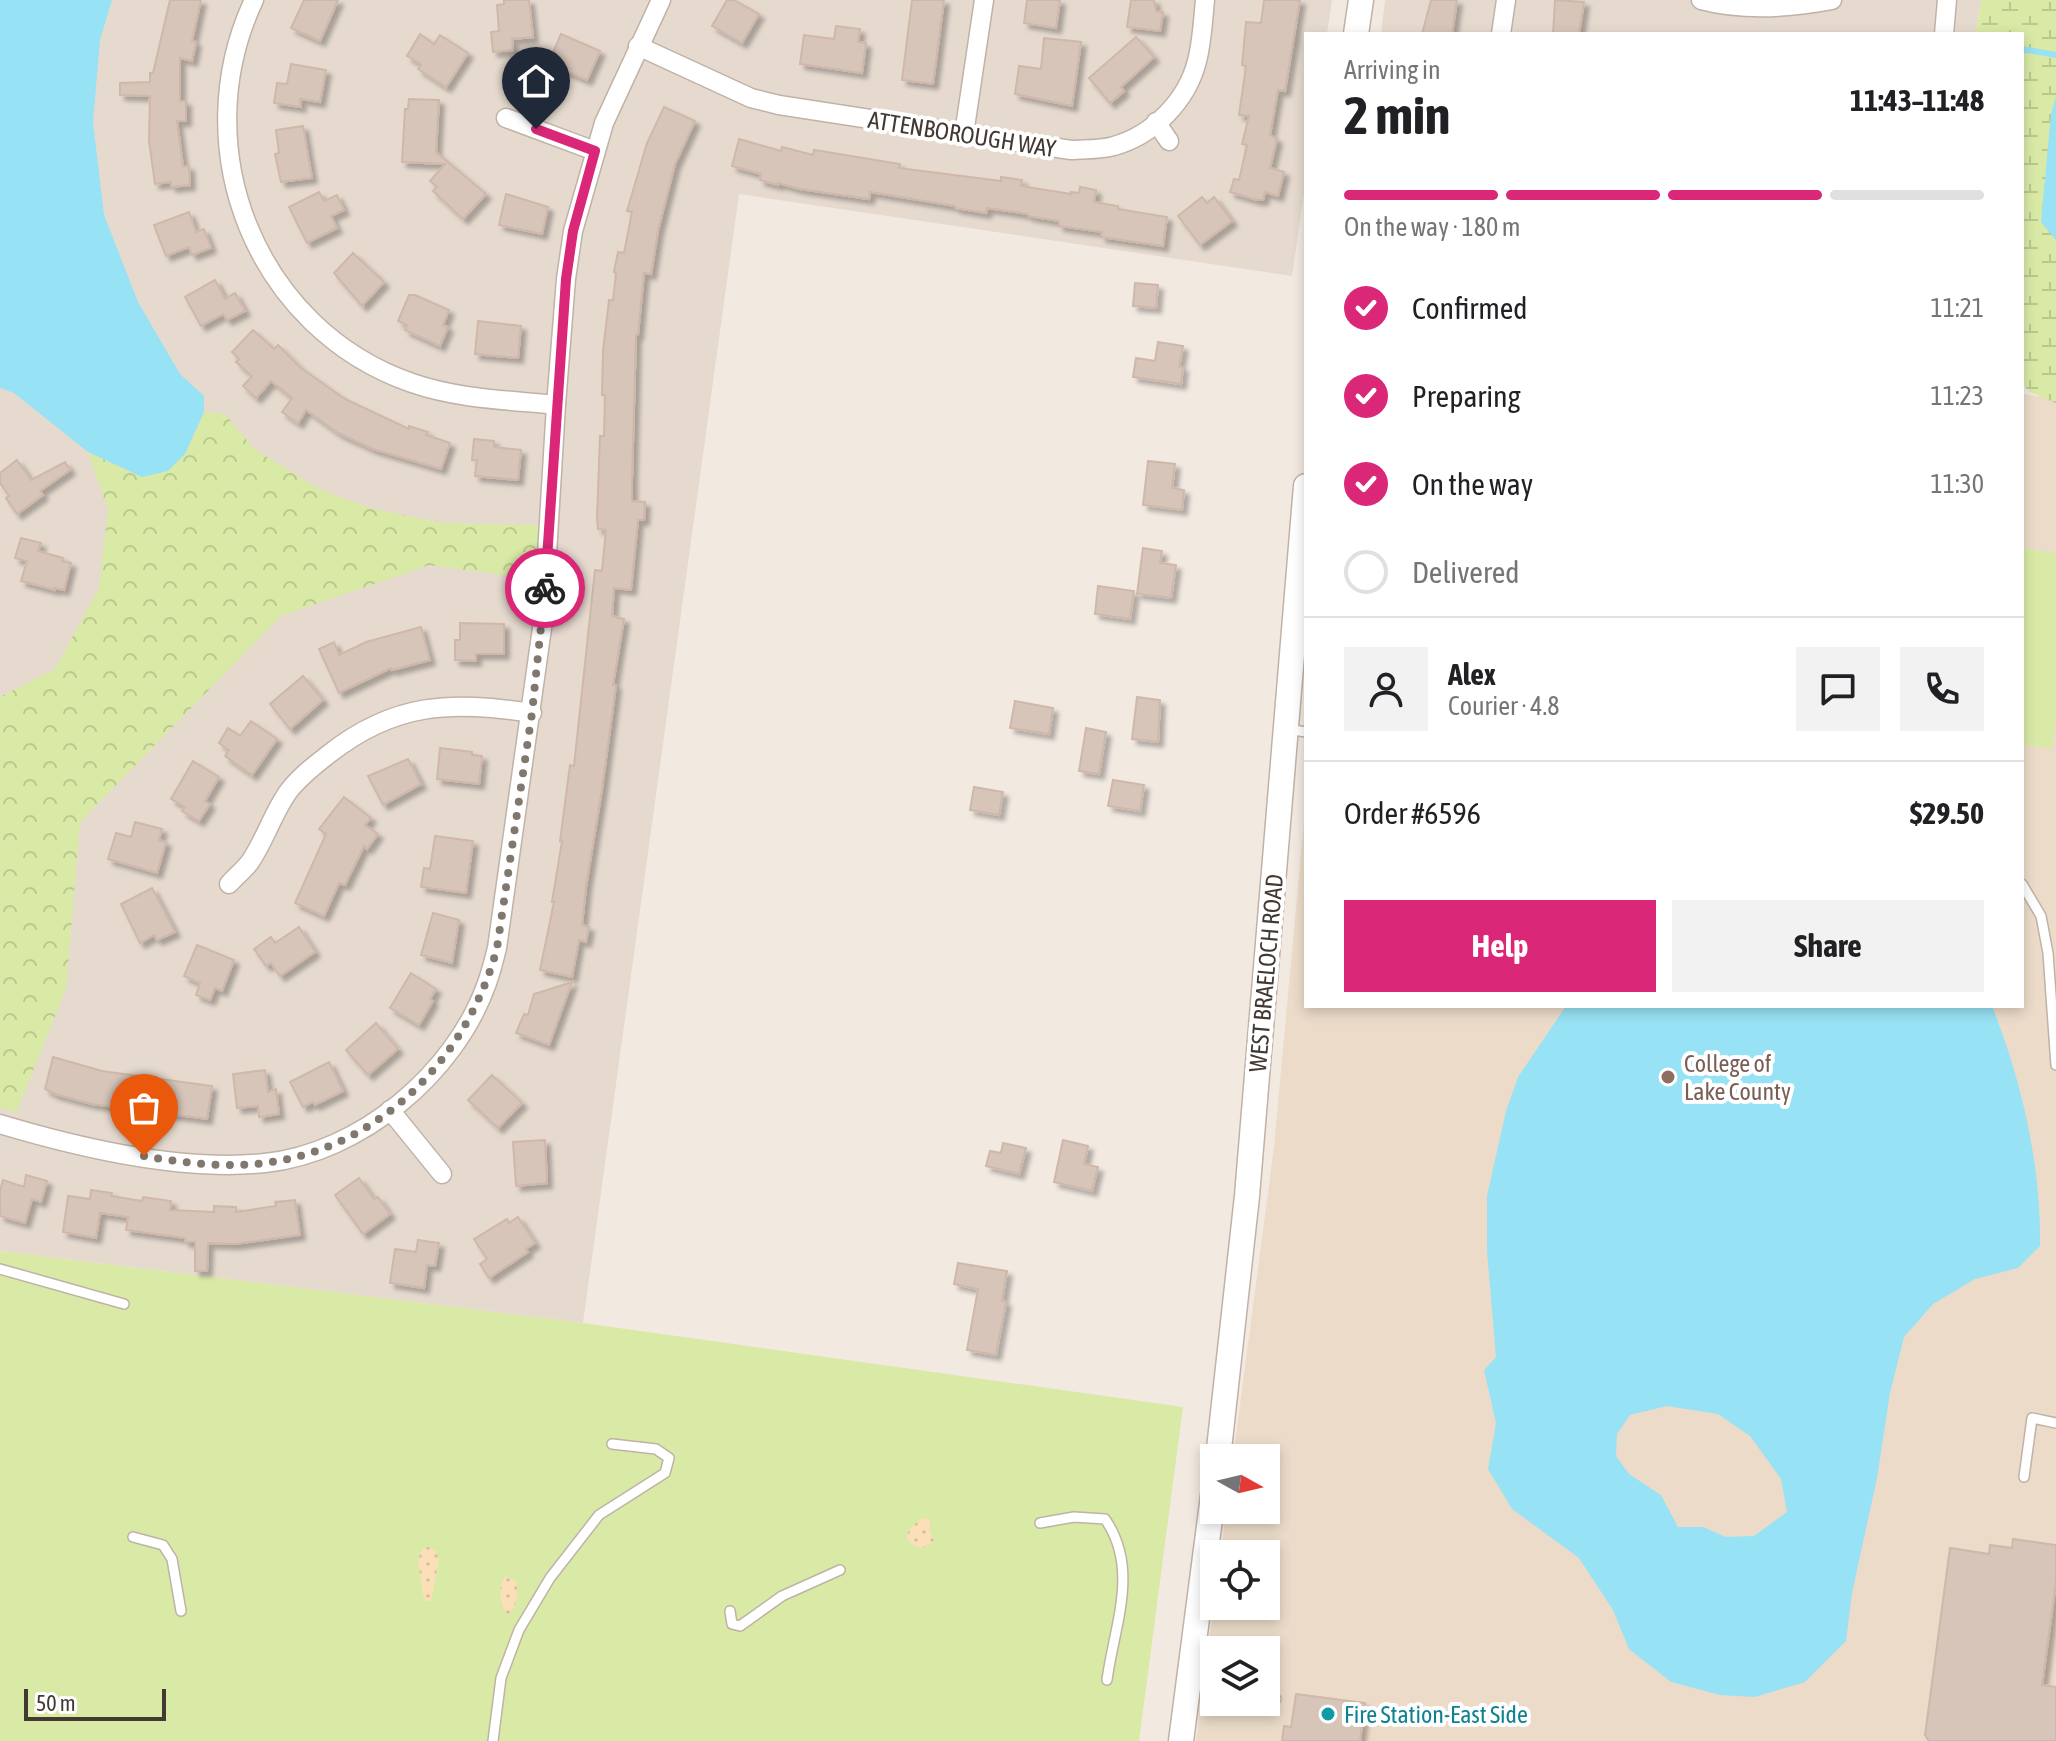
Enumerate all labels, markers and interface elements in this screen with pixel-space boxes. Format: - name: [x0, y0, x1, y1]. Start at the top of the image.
- pin: [502, 47, 570, 129]
- text: Arriving in: [1344, 55, 1441, 85]
- icon: home: [514, 59, 558, 103]
- text: 11:43–11:48: [1850, 83, 1984, 117]
- text: 2 min: [1344, 85, 1450, 145]
- street label: ATTENBOROUGH WAY: [866, 106, 1058, 162]
- text: On the way · 180 m: [1344, 212, 1521, 242]
- icon: check: [1344, 286, 1388, 330]
- text: Confirmed: [1412, 291, 1527, 325]
- text: 11:21: [1930, 293, 1984, 323]
- icon: check: [1344, 374, 1388, 418]
- text: Preparing: [1412, 379, 1521, 413]
- text: 11:23: [1930, 381, 1984, 411]
- icon: check: [1344, 462, 1388, 506]
- text: On the way: [1412, 467, 1533, 501]
- text: 11:30: [1930, 469, 1984, 499]
- courier: [505, 548, 585, 628]
- text: Delivered: [1412, 555, 1520, 589]
- icon: bike: [523, 566, 567, 610]
- button: person: [1344, 647, 1428, 731]
- button: chat: [1796, 647, 1880, 731]
- button: phone: [1900, 647, 1984, 731]
- text: Alex: [1448, 657, 1496, 691]
- text: Courier · 4.8: [1448, 691, 1559, 721]
- text: Order #6596: [1344, 796, 1481, 830]
- text: $29.50: [1910, 796, 1984, 830]
- street label: WEST BRAELOCH ROAD: [1244, 873, 1288, 1073]
- button: Help: [1344, 900, 1656, 992]
- button: Share: [1672, 900, 1984, 992]
- place label: College of Lake County: [1684, 1050, 1791, 1105]
- marker: College of Lake County: [1659, 1068, 1677, 1086]
- pin: [110, 1074, 178, 1156]
- icon: bag: [122, 1086, 166, 1130]
- north arrow: [1200, 1444, 1280, 1524]
- map controls: [1200, 1444, 1280, 1716]
- button: locate: [1200, 1540, 1280, 1620]
- button: layers: [1200, 1636, 1280, 1716]
- scale bar: [24, 1685, 166, 1721]
- text: 50 m: [36, 1690, 76, 1716]
- place label: Fire Station-East Side: [1344, 1701, 1528, 1728]
- marker: Fire Station-East Side: [1319, 1705, 1337, 1723]

